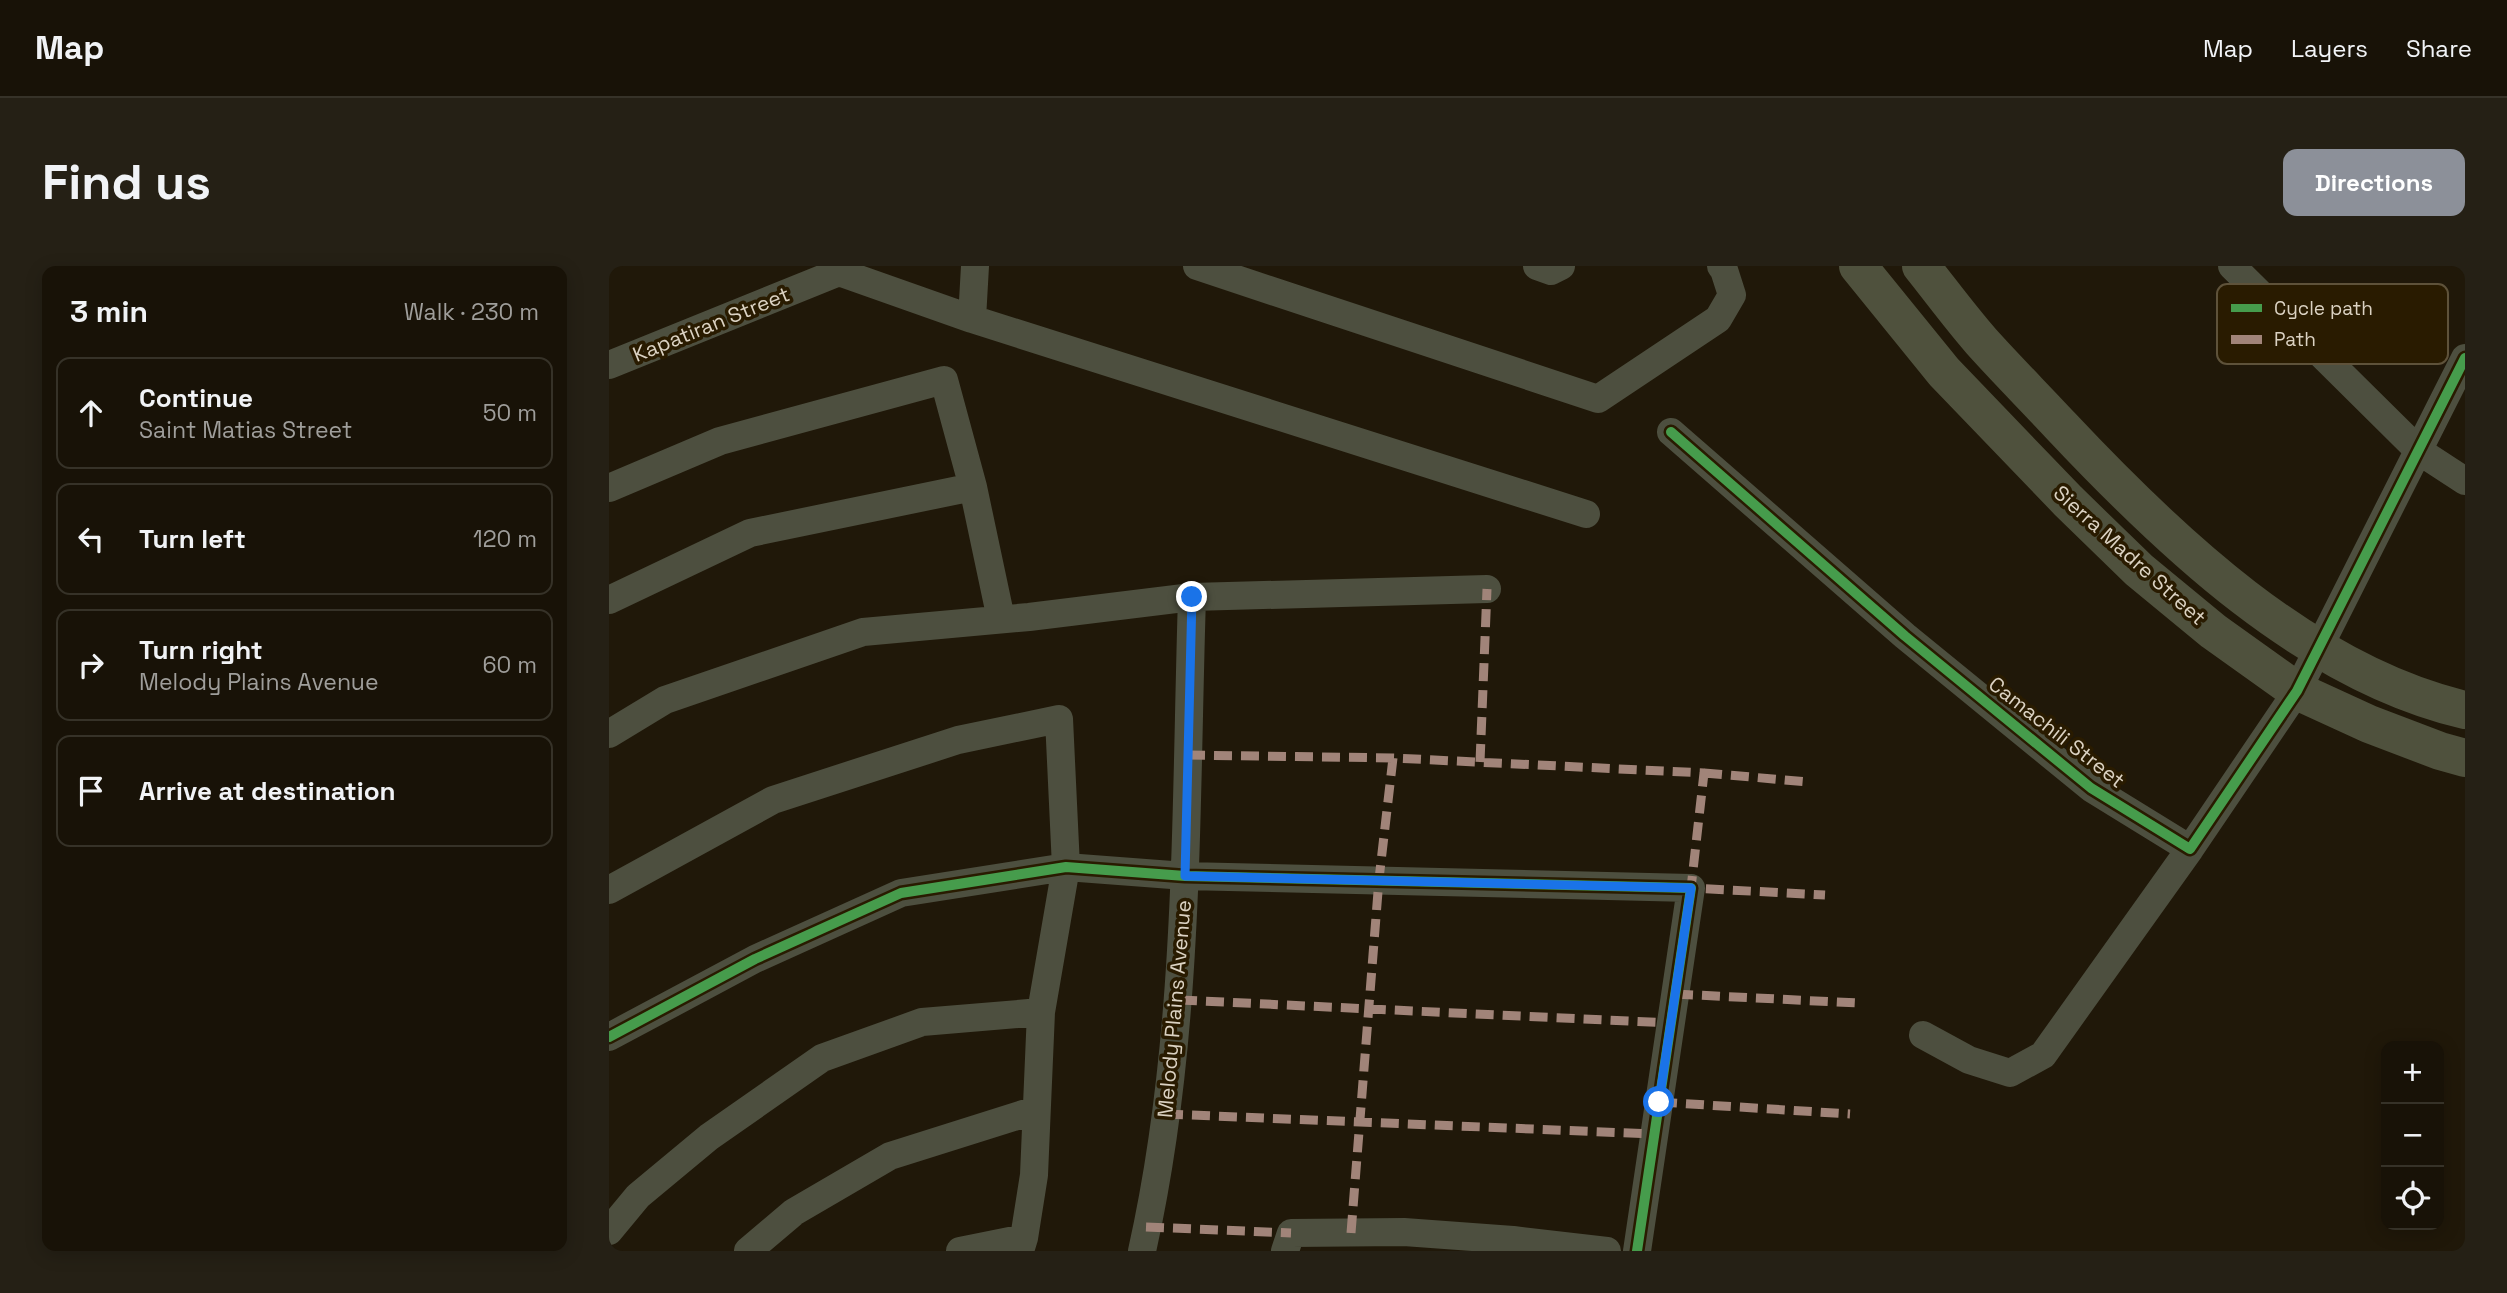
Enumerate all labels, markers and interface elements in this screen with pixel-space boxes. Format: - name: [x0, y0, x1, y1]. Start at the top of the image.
- text: Map: [35, 27, 104, 69]
- text: Map: [2203, 33, 2253, 64]
- text: Layers: [2291, 33, 2368, 64]
- text: Share: [2406, 33, 2472, 64]
- button: Directions: [2283, 149, 2465, 216]
- text: Find us: [42, 151, 211, 213]
- street label: Kapatiran Street: [629, 280, 793, 368]
- legend: [2217, 284, 2448, 364]
- text: 3 min: [70, 292, 148, 331]
- text: Cycle path: [2274, 296, 2373, 321]
- text: Walk · 230 m: [404, 297, 539, 327]
- text: Path: [2274, 327, 2316, 352]
- text: Continue: [139, 381, 253, 415]
- icon: ahead: [72, 394, 110, 432]
- text: 50 m: [483, 398, 537, 428]
- text: Saint Matias Street: [139, 415, 352, 445]
- street label: Sierra Madre Street: [2048, 479, 2212, 631]
- icon: left: [72, 520, 110, 558]
- text: Turn left: [139, 522, 246, 556]
- text: 120 m: [473, 524, 537, 554]
- route end: [1176, 581, 1207, 612]
- text: Turn right: [139, 633, 263, 667]
- icon: right: [72, 646, 110, 684]
- text: 60 m: [482, 650, 537, 680]
- text: Melody Plains Avenue: [139, 667, 379, 697]
- street label: Camachili Street: [1983, 670, 2131, 794]
- icon: arrive: [72, 772, 110, 810]
- text: Arrive at destination: [139, 774, 396, 808]
- street label: Melody Plains Avenue: [1151, 899, 1197, 1119]
- map controls: [2381, 1041, 2444, 1230]
- button: +: [2381, 1041, 2444, 1104]
- route start: [1643, 1086, 1674, 1117]
- button: −: [2381, 1104, 2444, 1167]
- button: locate: [2381, 1167, 2444, 1230]

